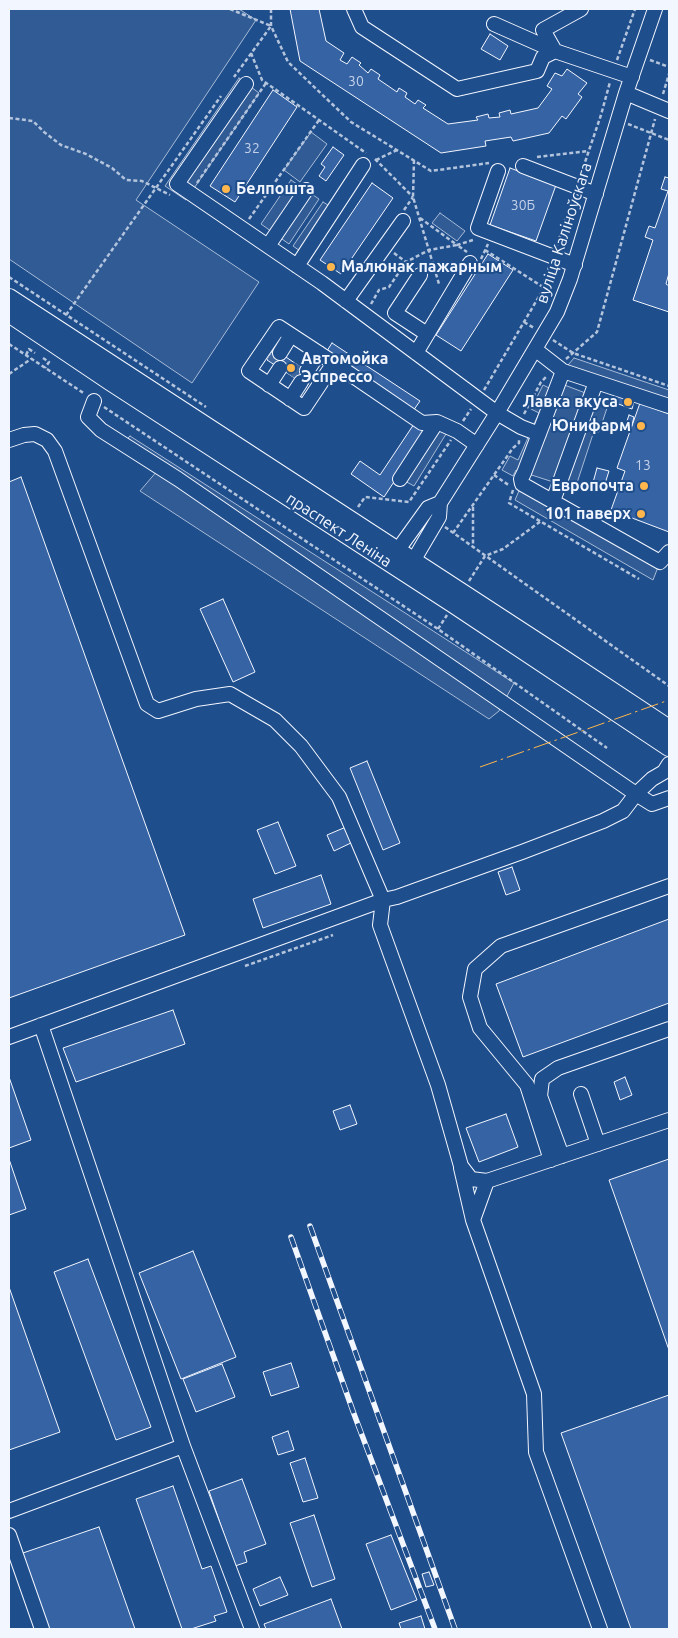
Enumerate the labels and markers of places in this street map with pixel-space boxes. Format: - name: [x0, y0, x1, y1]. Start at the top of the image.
- place label: Белпошта: [236, 179, 315, 199]
- marker: Белпошта: [220, 183, 232, 195]
- place label: Малюнак пажарным: [341, 257, 502, 277]
- marker: Малюнак пажарным: [325, 261, 337, 273]
- place label: Автомойка Эспрессо: [301, 349, 388, 387]
- marker: Автомойка Эспрессо: [285, 362, 297, 374]
- place label: Лавка вкуса: [522, 392, 618, 412]
- marker: Лавка вкуса: [622, 396, 634, 408]
- place label: Юнифарм: [552, 416, 631, 436]
- marker: Юнифарм: [635, 420, 647, 432]
- place label: Европочта: [551, 476, 634, 496]
- marker: Европочта: [638, 480, 650, 492]
- place label: 101 паверх: [545, 504, 631, 524]
- marker: 101 паверх: [635, 508, 647, 520]

